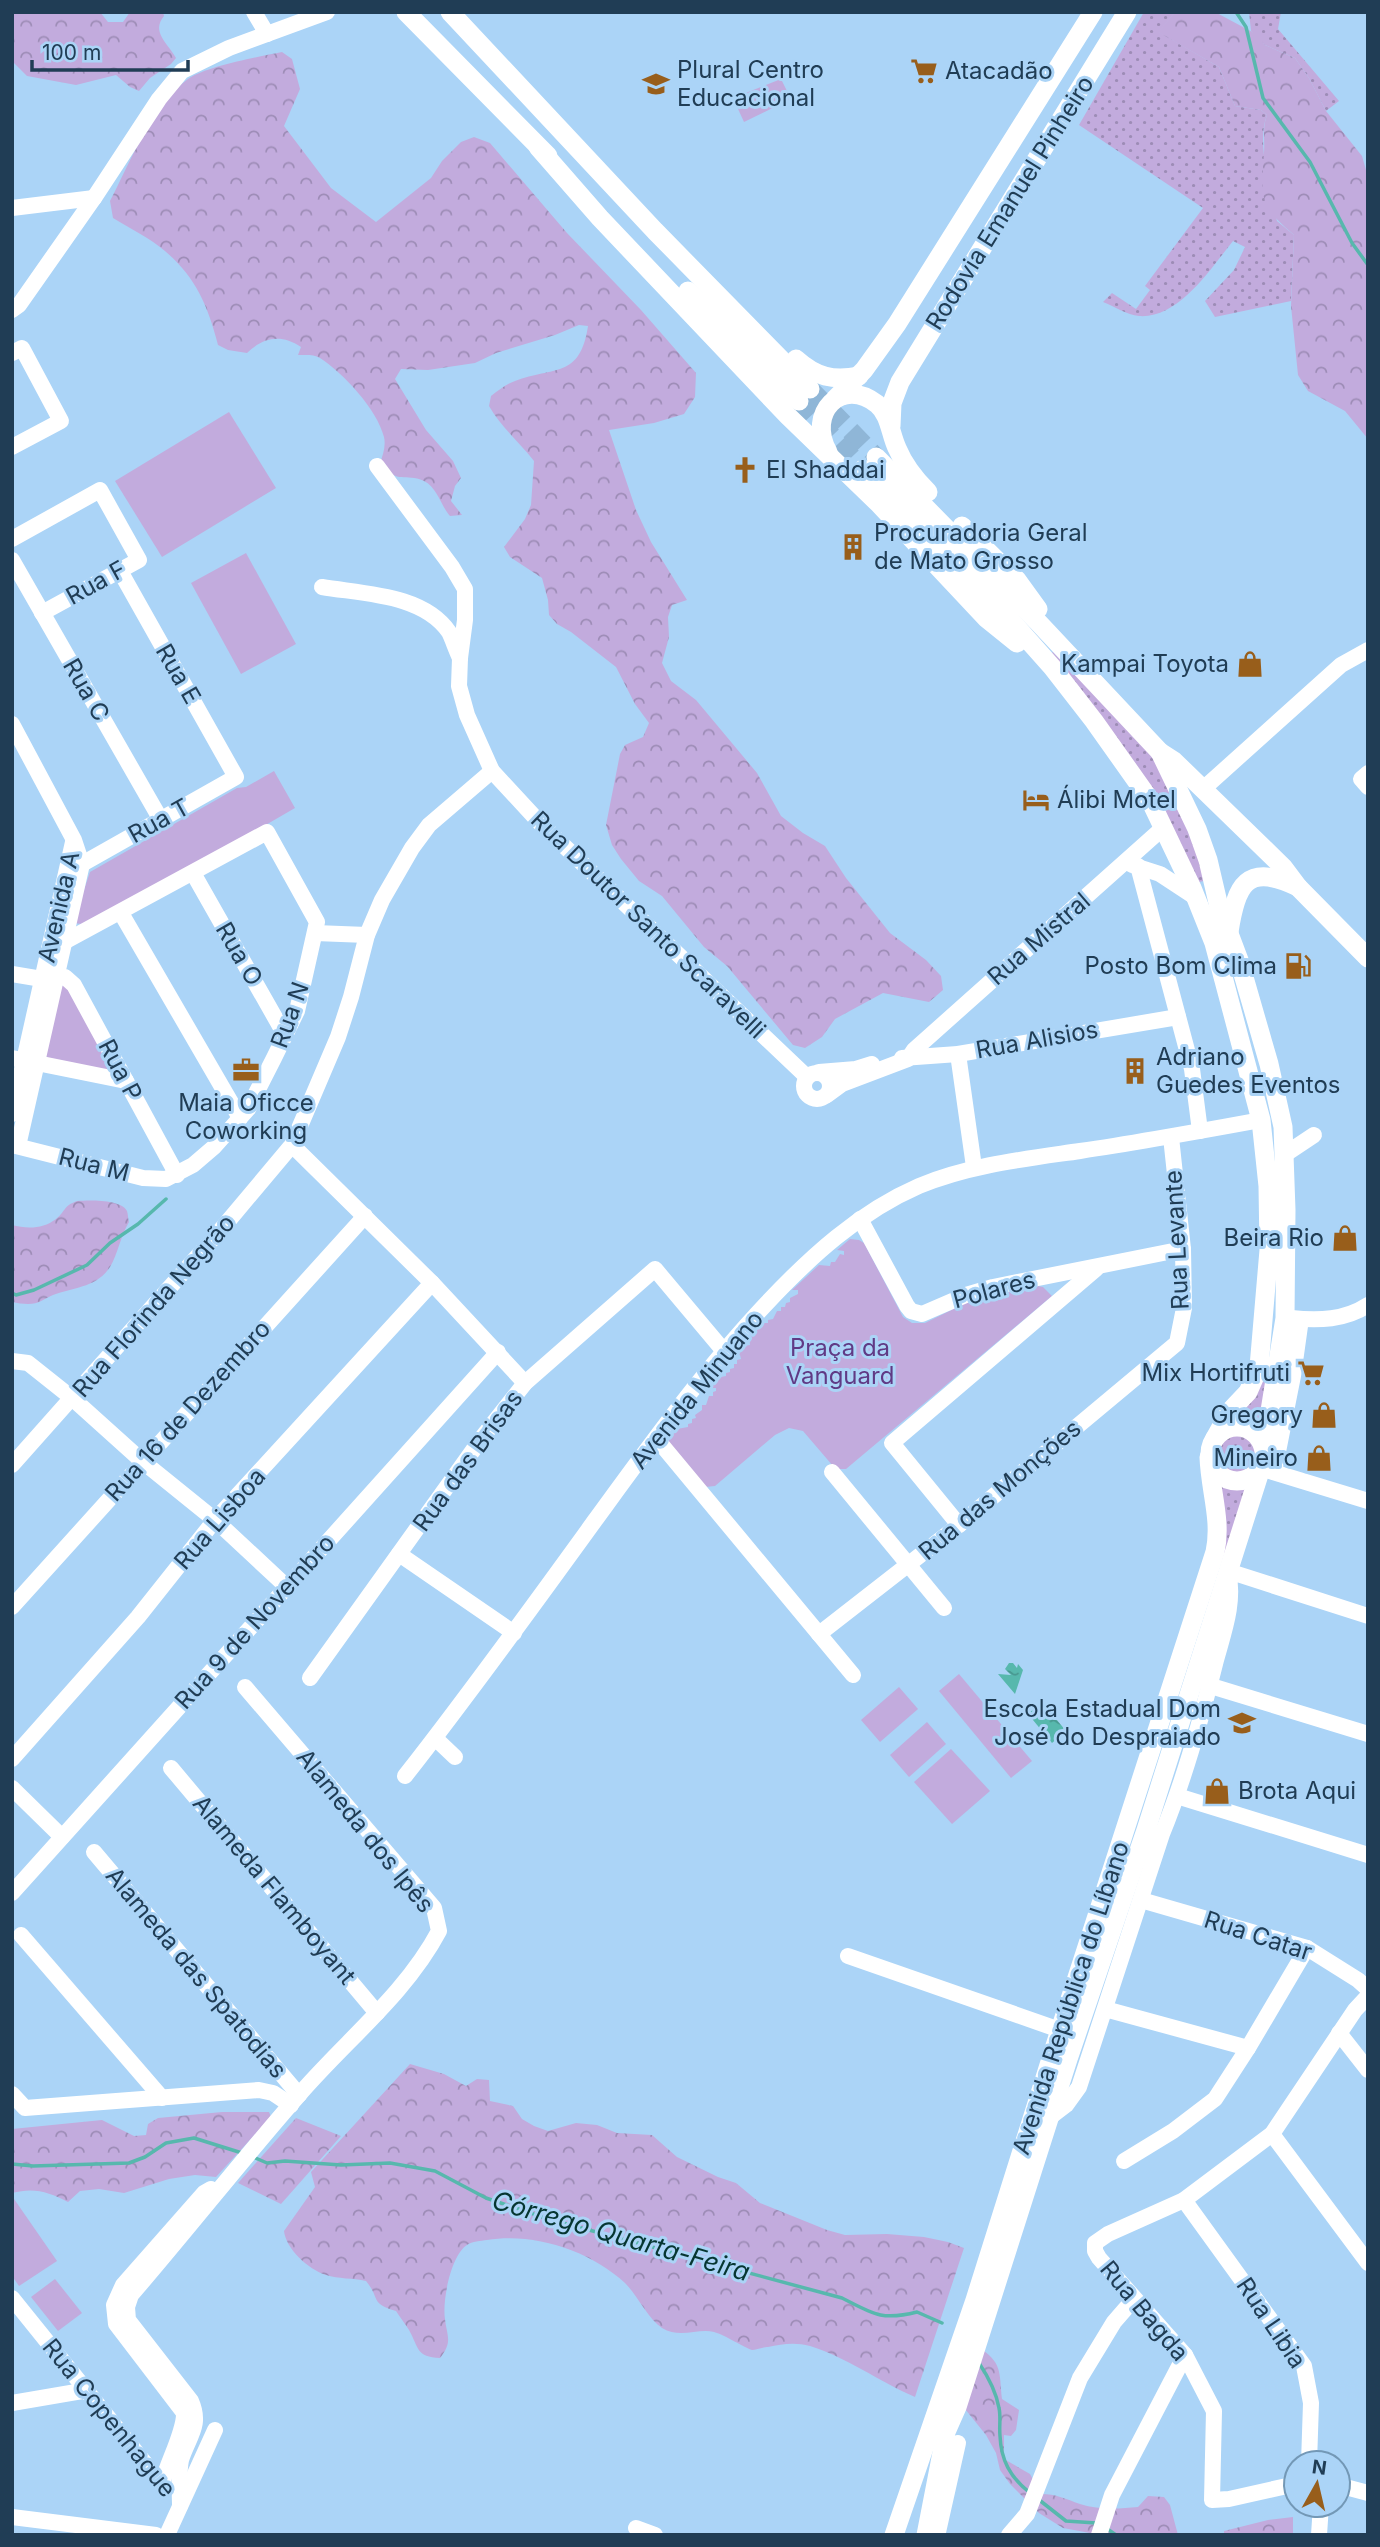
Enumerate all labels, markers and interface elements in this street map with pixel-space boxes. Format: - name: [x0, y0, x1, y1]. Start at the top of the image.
- scale bar: [32, 28, 187, 72]
- text: 100 m: [42, 40, 101, 65]
- place label: Plural Centro Educacional: [677, 55, 824, 112]
- supermarket icon: Atacadão: [909, 56, 939, 86]
- place label: Atacadão: [945, 56, 1053, 85]
- school or university icon: Plural Centro Educacional: [641, 69, 671, 99]
- street label: Rodovia Emanuel Pinheiro: [919, 70, 1100, 335]
- church icon: El Shaddai: [730, 455, 760, 485]
- place label: El Shaddai: [766, 455, 885, 484]
- place label: Procuradoria Geral de Mato Grosso: [874, 518, 1088, 575]
- building icon: Procuradoria Geral de Mato Grosso: [838, 532, 868, 562]
- street label: Rua F: [61, 554, 131, 611]
- street label: Rua E: [150, 639, 207, 709]
- place label: Kampai Toyota: [1061, 649, 1229, 678]
- shop icon: Kampai Toyota: [1235, 649, 1265, 679]
- street label: Rua C: [57, 653, 116, 726]
- place label: Álibi Motel: [1057, 784, 1176, 814]
- hotel icon: Álibi Motel: [1021, 785, 1051, 815]
- street label: Rua T: [123, 792, 194, 849]
- street label: Rua Doutor Santo Scaravelli: [525, 805, 772, 1044]
- street label: Avenida A: [32, 848, 85, 965]
- street label: Rua Mistral: [982, 886, 1096, 991]
- street label: Rua O: [210, 917, 269, 991]
- place label: Posto Bom Clima: [1084, 951, 1277, 980]
- fuel station icon: Posto Bom Clima: [1283, 951, 1313, 981]
- street label: Rua N: [264, 978, 315, 1052]
- street label: Rua Alisios: [974, 1014, 1100, 1065]
- street label: Rua P: [92, 1034, 149, 1105]
- place label: Adriano Guedes Eventos: [1156, 1042, 1341, 1099]
- office icon: Maia Oficce Coworking: [231, 1055, 261, 1085]
- building icon: Adriano Guedes Eventos: [1120, 1056, 1150, 1086]
- place label: Maia Oficce Coworking: [178, 1088, 314, 1145]
- street label: Rua M: [56, 1142, 132, 1187]
- street label: Rua Levante: [1158, 1170, 1195, 1310]
- street label: Rua Florinda Negrão: [66, 1209, 241, 1403]
- place label: Beira Rio: [1224, 1223, 1324, 1252]
- shop icon: Beira Rio: [1330, 1223, 1360, 1253]
- street label: Polares: [949, 1265, 1038, 1314]
- street label: Avenida Minuano: [624, 1305, 769, 1474]
- street label: Rua 16 de Dezembro: [99, 1314, 276, 1507]
- park label: Praça da Vanguard: [786, 1333, 894, 1390]
- place label: Mix Hortifruti: [1142, 1358, 1290, 1387]
- supermarket icon: Mix Hortifruti: [1296, 1358, 1326, 1388]
- street label: Rua das Brisas: [407, 1385, 528, 1537]
- place label: Gregory: [1210, 1400, 1303, 1429]
- shop icon: Gregory: [1309, 1400, 1339, 1430]
- street label: Rua das Monções: [913, 1413, 1087, 1566]
- place label: Mineiro: [1213, 1443, 1298, 1472]
- shop icon: Mineiro: [1304, 1443, 1334, 1473]
- street label: Rua Lisboa: [168, 1462, 271, 1575]
- street label: Rua 9 de Novembro: [169, 1528, 341, 1715]
- place label: Escola Estadual Dom José do Despraiado: [984, 1694, 1221, 1751]
- school or university icon: Escola Estadual Dom José do Despraiado: [1227, 1708, 1257, 1738]
- street label: Alameda dos Ipês: [291, 1743, 440, 1918]
- shop icon: Brota Aqui: [1202, 1776, 1232, 1806]
- place label: Brota Aqui: [1238, 1776, 1356, 1805]
- street label: Alameda Flamboyant: [187, 1789, 362, 1990]
- street label: Avenida República do Líbano: [1006, 1838, 1135, 2158]
- street label: Alameda das Spatodias: [100, 1862, 293, 2084]
- street label: Rua Catar: [1201, 1905, 1316, 1967]
- water label: Córrego Quarta-Feira: [489, 2184, 754, 2287]
- street label: Rua Bagda: [1094, 2255, 1195, 2367]
- street label: Rua Libia: [1231, 2272, 1312, 2374]
- street label: Rua Copenhague: [37, 2333, 182, 2503]
- north arrow: [1282, 2449, 1352, 2519]
- text: N: [1311, 2455, 1328, 2480]

